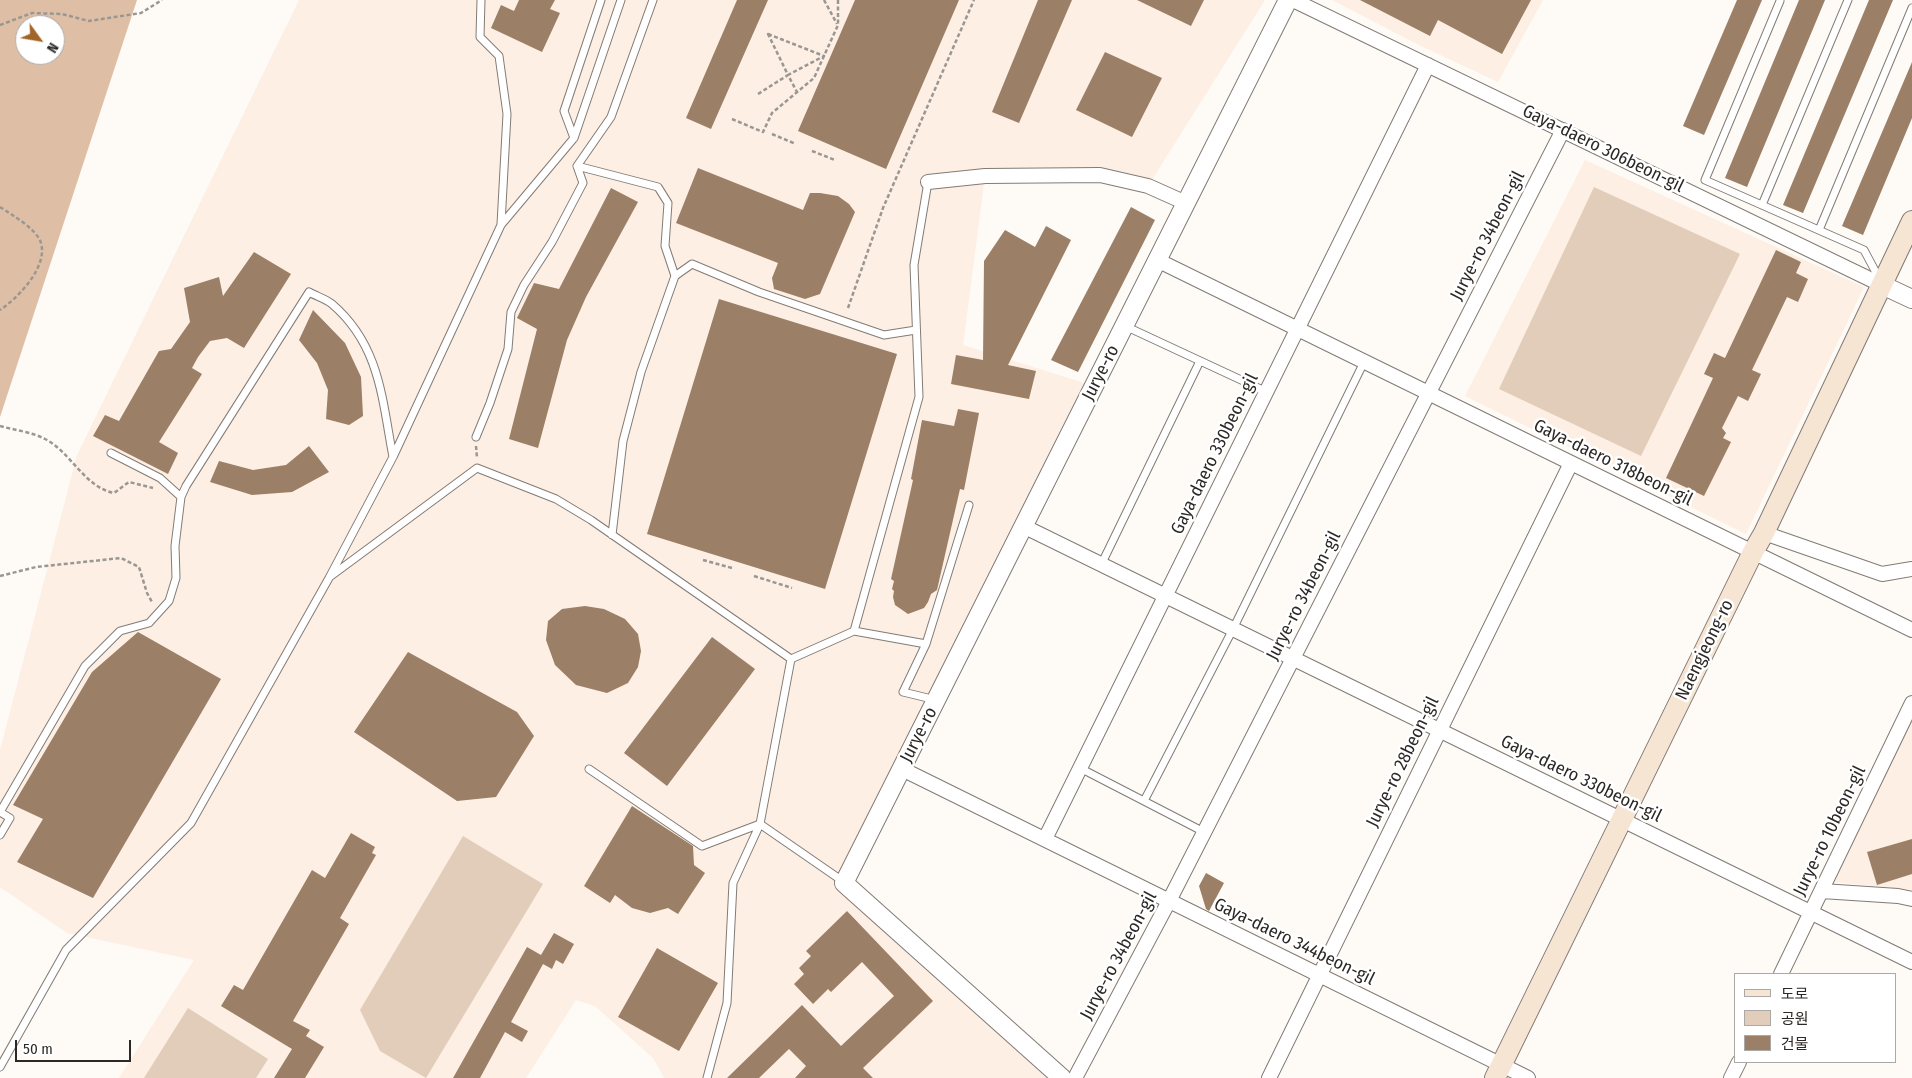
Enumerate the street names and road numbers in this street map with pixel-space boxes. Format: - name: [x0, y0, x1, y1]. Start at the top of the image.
- street label: Gaya-daero 306beon-gil: [1519, 100, 1687, 198]
- street label: Jurye-ro 34beon-gil: [1446, 168, 1530, 304]
- street label: Jurye-ro: [1078, 342, 1124, 404]
- street label: Gaya-daero 330beon-gil: [1167, 370, 1263, 538]
- street label: Gaya-daero 318beon-gil: [1530, 415, 1696, 511]
- street label: Jurye-ro 34beon-gil: [1262, 528, 1346, 664]
- street label: Naengjeong-ro: [1671, 596, 1739, 704]
- street label: Jurye-ro 28beon-gil: [1362, 693, 1444, 831]
- street label: Jurye-ro: [896, 704, 942, 766]
- street label: Gaya-daero 330beon-gil: [1497, 731, 1665, 827]
- street label: Jurye-ro 10beon-gil: [1789, 763, 1871, 899]
- street label: Jurye-ro 34beon-gil: [1076, 888, 1162, 1024]
- street label: Gaya-daero 344beon-gil: [1210, 894, 1378, 990]

